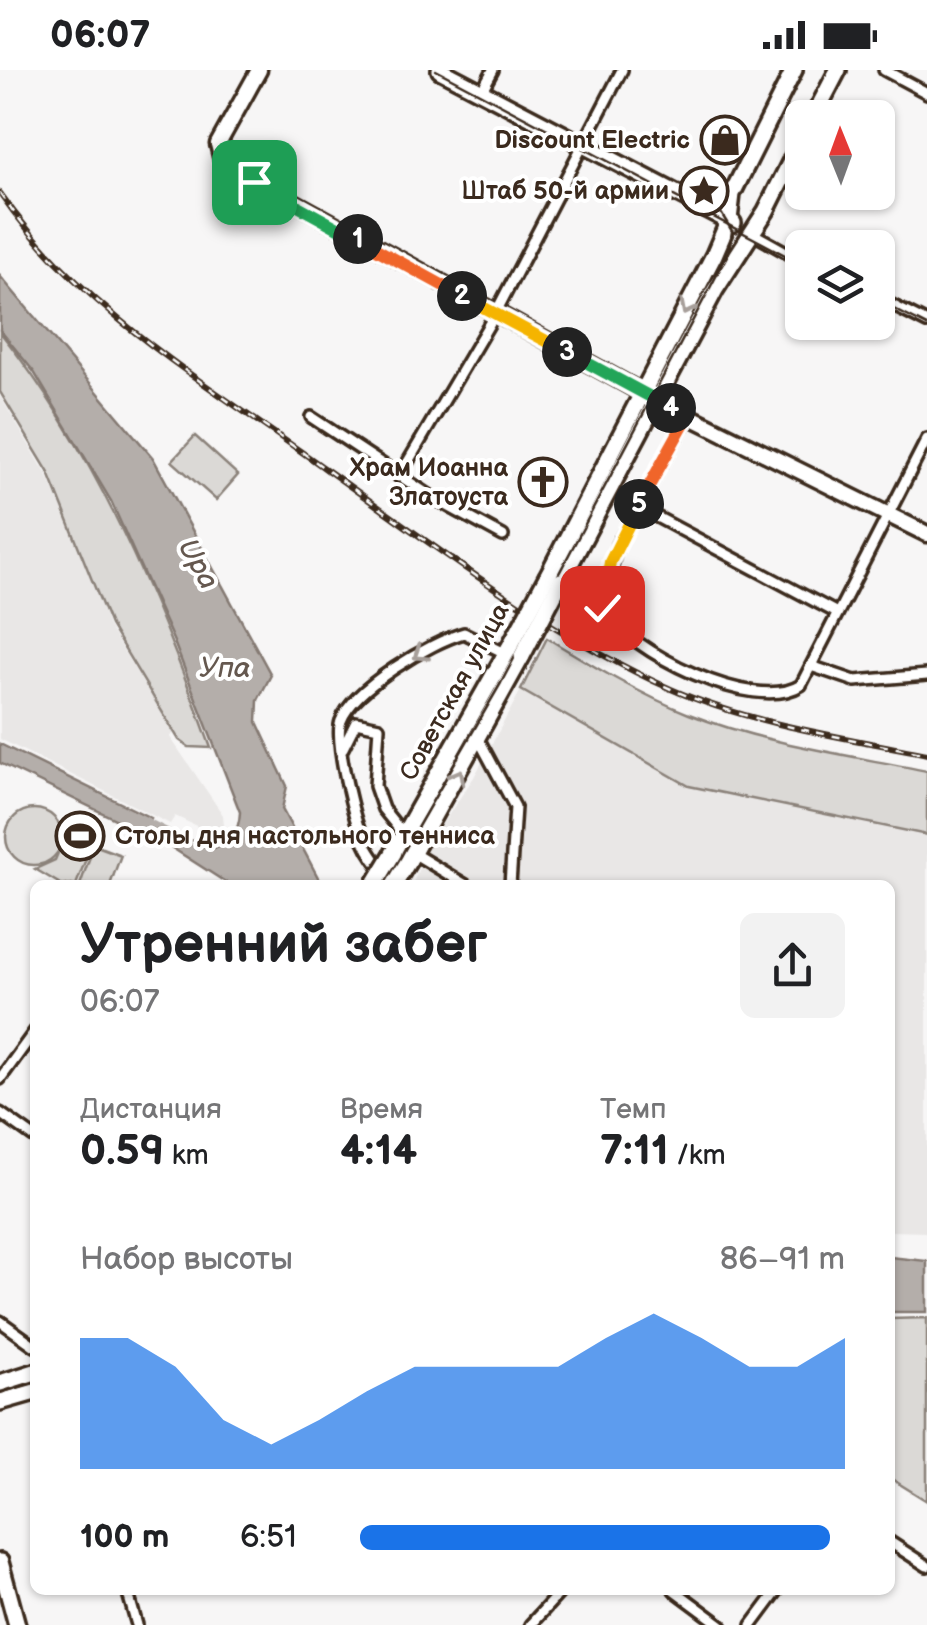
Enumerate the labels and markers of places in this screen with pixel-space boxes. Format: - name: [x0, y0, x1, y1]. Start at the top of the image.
- shop icon: Discount Electric: [699, 114, 751, 166]
- place label: Discount Electric: [494, 125, 690, 156]
- pin: [212, 140, 297, 225]
- place icon: Штаб 50-й армии: [678, 165, 730, 217]
- place label: Штаб 50-й армии: [461, 176, 669, 207]
- pin: 1: [333, 214, 383, 264]
- pin: 2: [437, 271, 487, 321]
- pin: 3: [542, 327, 592, 377]
- pin: 4: [646, 383, 696, 433]
- place label: Храм Иоанна Златоуста: [349, 453, 508, 513]
- church icon: Храм Иоанна Златоуста: [517, 456, 569, 508]
- pin: 5: [614, 479, 664, 529]
- pin: [560, 566, 645, 651]
- sports icon: Cтолы дня настольного тенниса: [54, 810, 106, 862]
- place label: Cтолы дня настольного тенниса: [115, 821, 495, 852]

